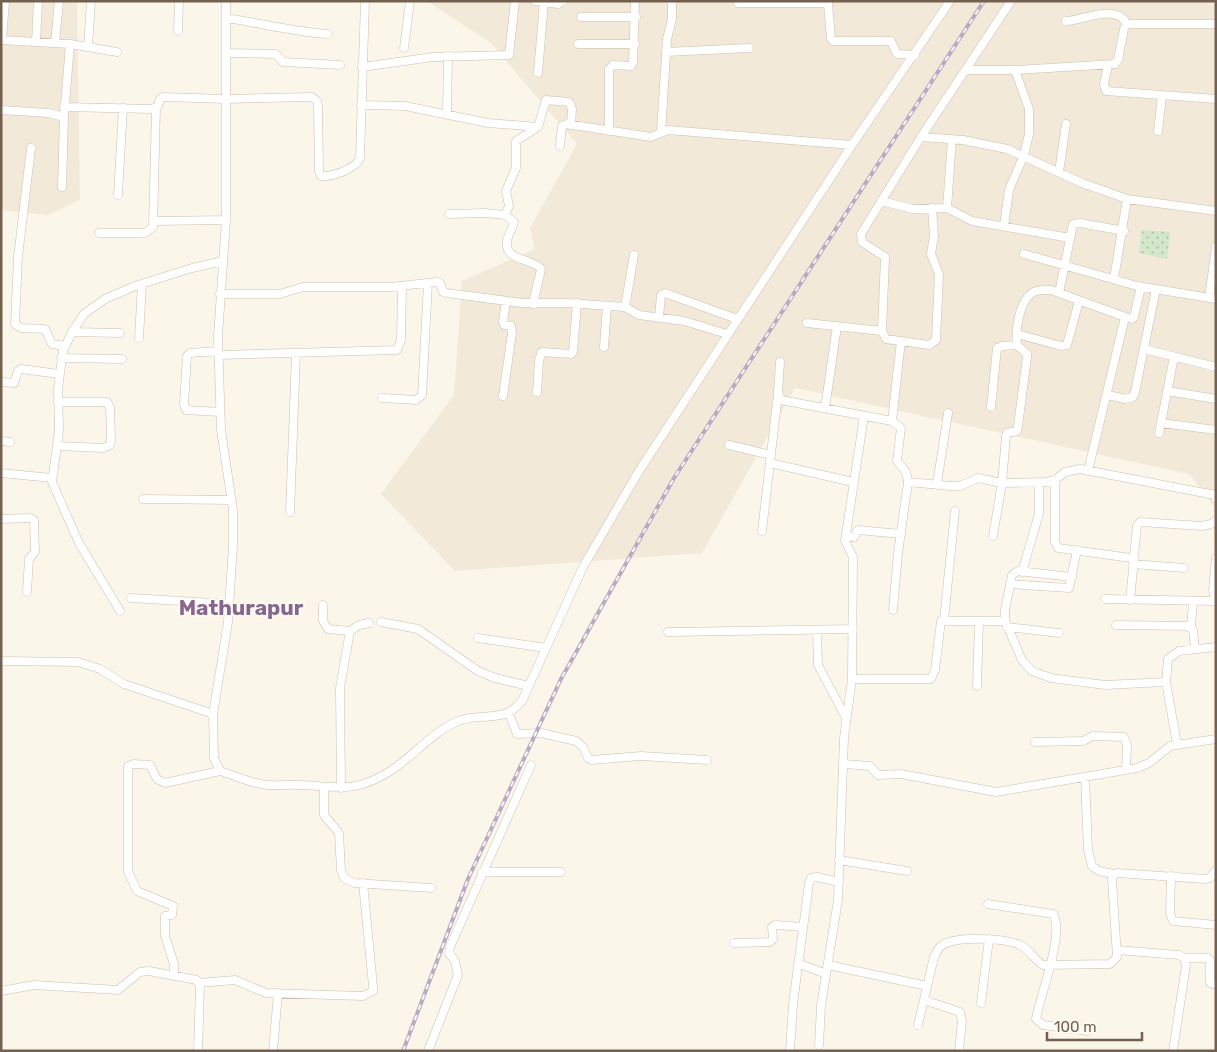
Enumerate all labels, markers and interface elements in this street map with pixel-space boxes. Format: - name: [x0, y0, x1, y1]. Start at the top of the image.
- district label: Mathurapur: [179, 595, 304, 620]
- scale bar: [1047, 1010, 1142, 1042]
- text: 100 m: [1054, 1018, 1096, 1036]

